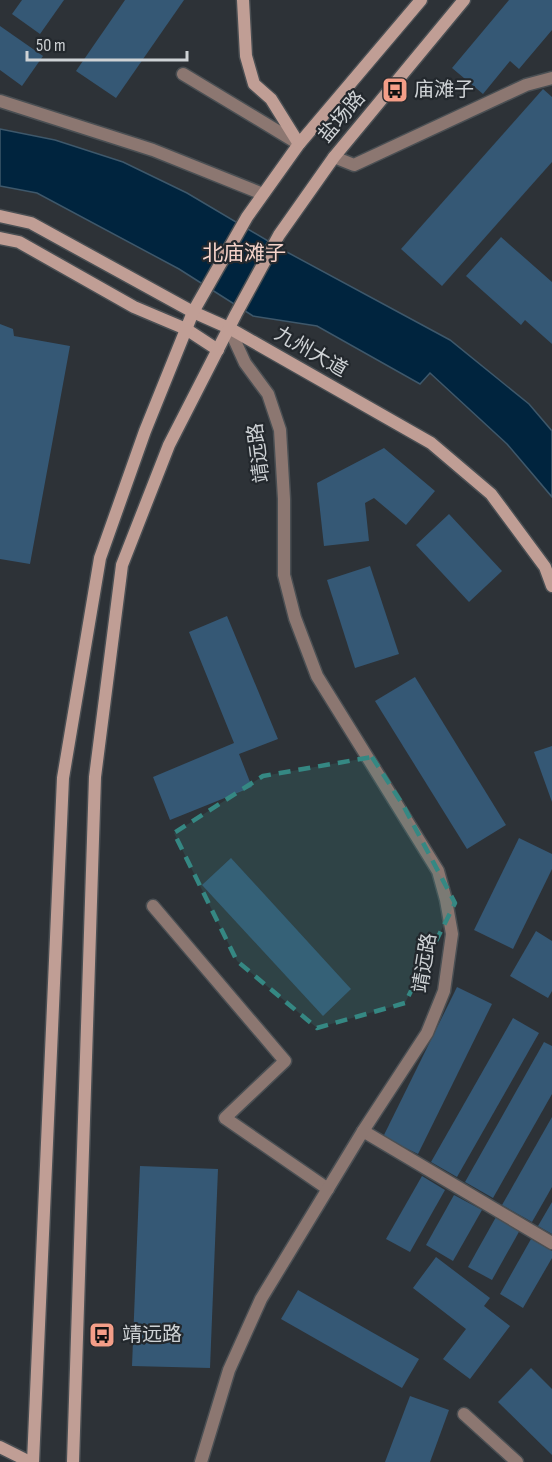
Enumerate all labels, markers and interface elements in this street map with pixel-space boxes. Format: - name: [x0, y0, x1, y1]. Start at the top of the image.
- scale bar: [27, 24, 188, 62]
- text: 50 m: [36, 35, 66, 56]
- bus stop icon: 庙滩子: [380, 75, 410, 105]
- place label: 庙滩子: [414, 78, 474, 102]
- street label: 盐场路: [314, 86, 370, 148]
- district label: 北庙滩子: [202, 241, 286, 266]
- street label: 九州大道: [270, 322, 352, 382]
- street label: 靖远路: [243, 422, 275, 484]
- street label: 靖远路: [408, 931, 442, 995]
- bus stop icon: 靖远路: [87, 1320, 117, 1350]
- place label: 靖远路: [122, 1323, 182, 1347]

